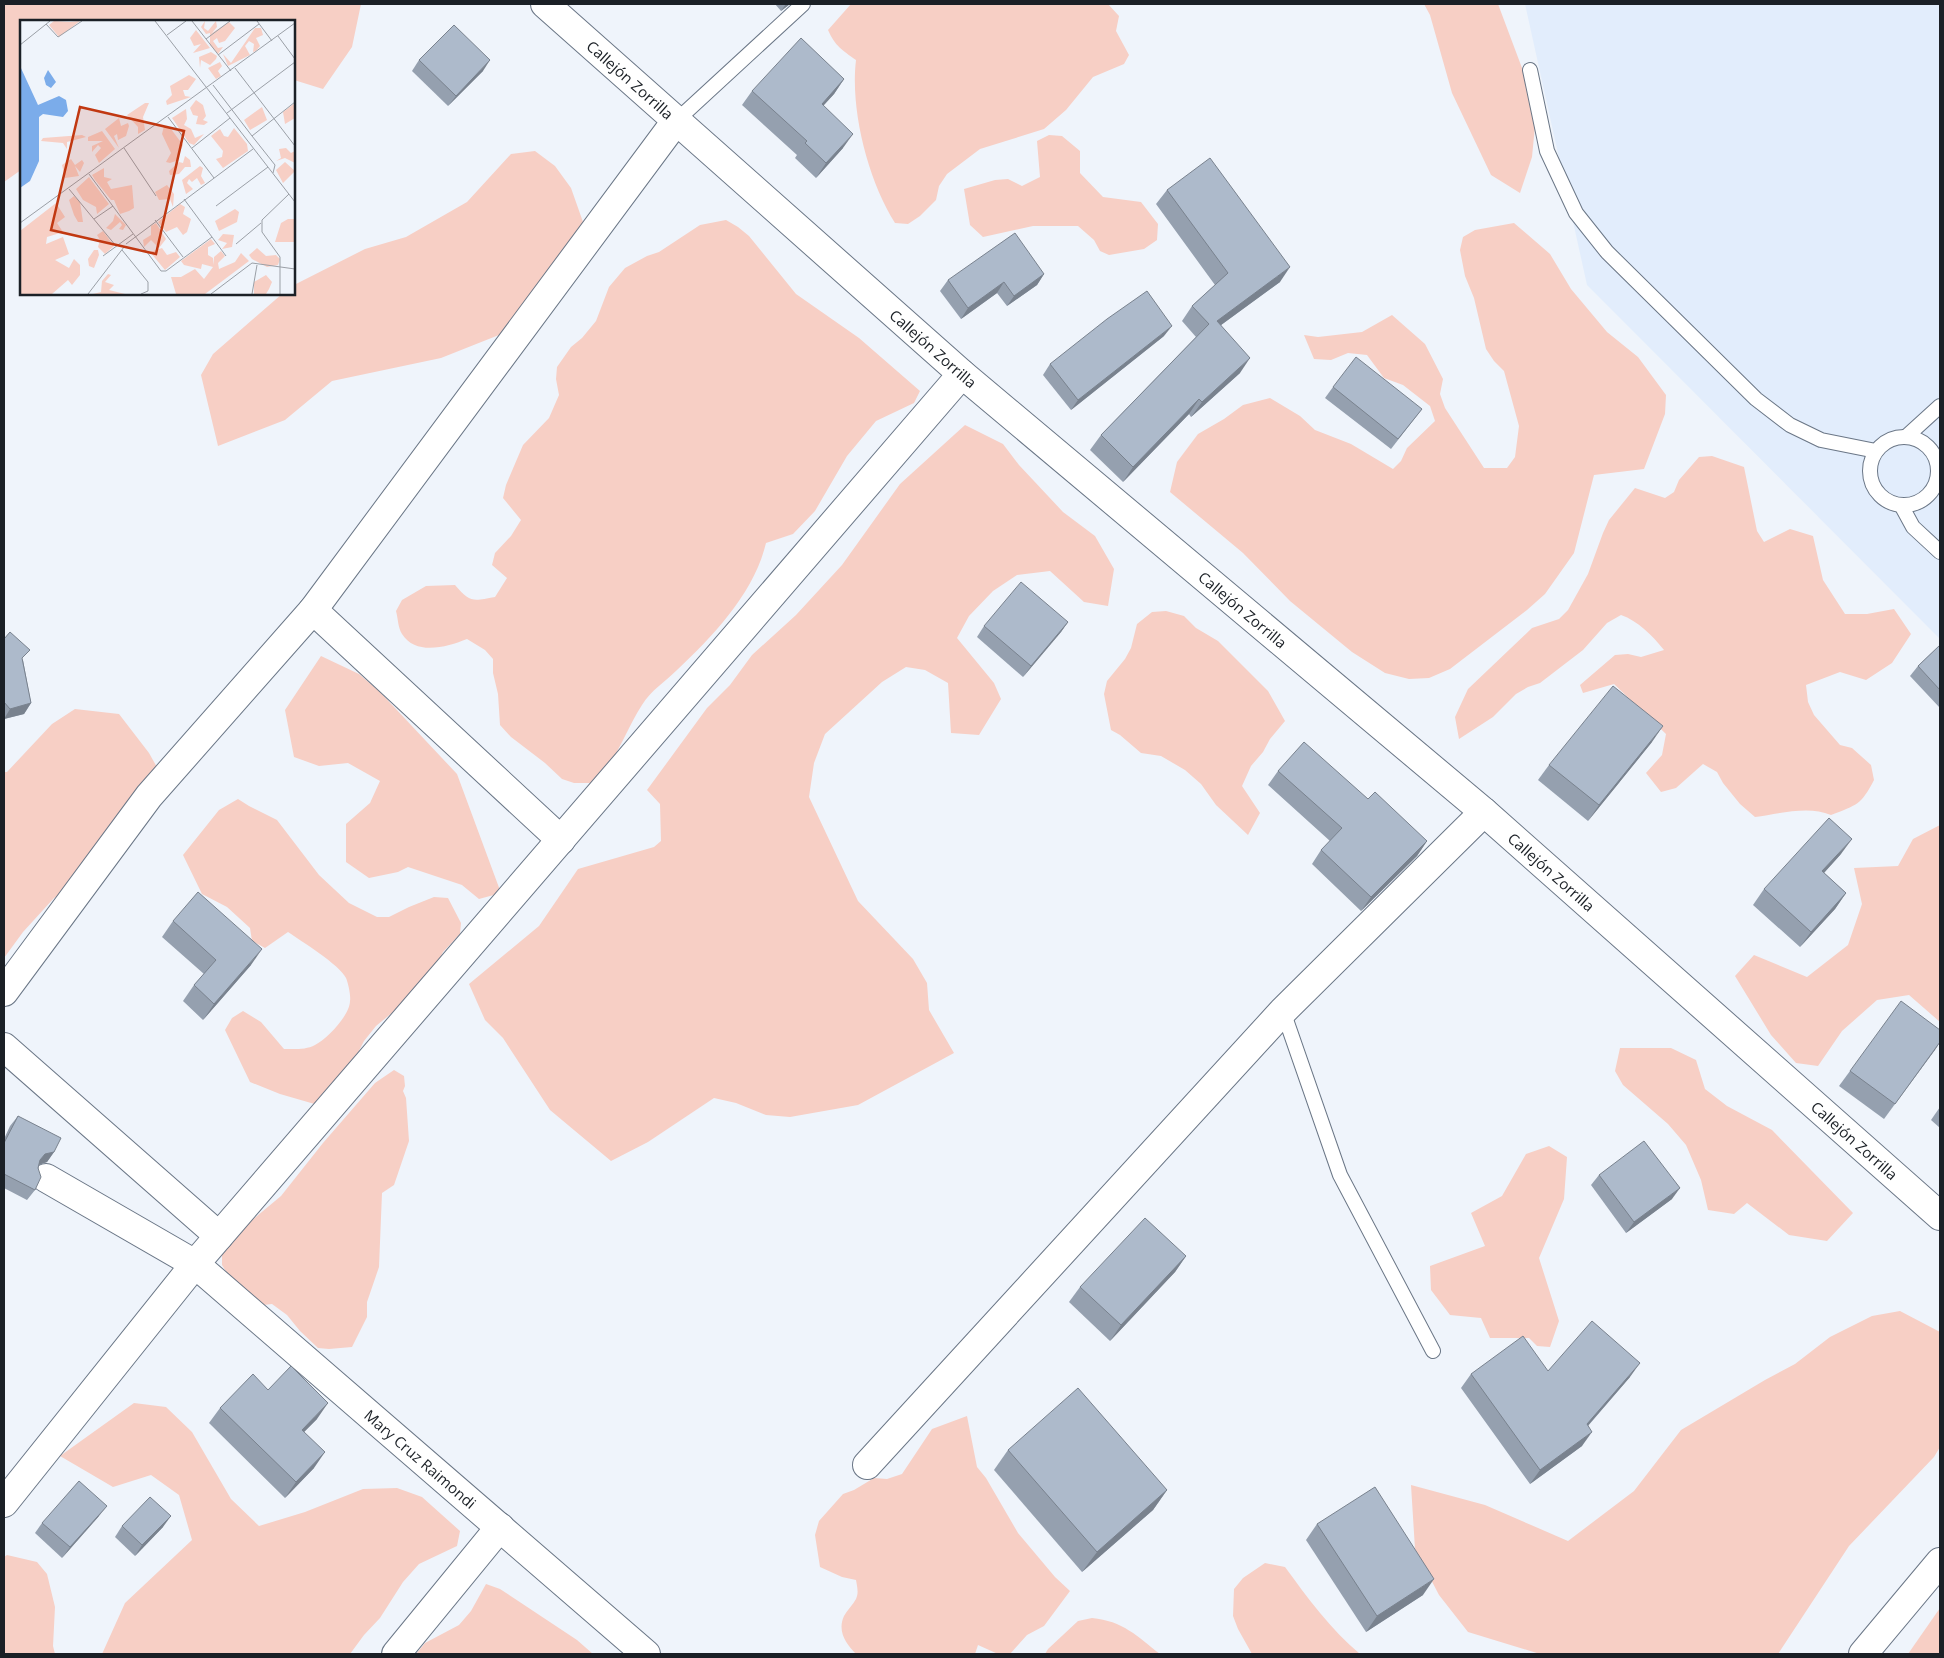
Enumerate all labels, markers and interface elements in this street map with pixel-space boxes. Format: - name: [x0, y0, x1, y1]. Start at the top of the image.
- inset map: [20, 20, 295, 295]
- street label: Callejón Zorrilla: [583, 36, 678, 123]
- street label: Callejón Zorrilla: [886, 305, 981, 392]
- street label: Callejón Zorrilla: [1194, 567, 1291, 652]
- street label: Callejón Zorrilla: [1504, 828, 1599, 916]
- street label: Callejón Zorrilla: [1807, 1097, 1902, 1184]
- street label: Mary Cruz Raimondi: [360, 1405, 480, 1513]

